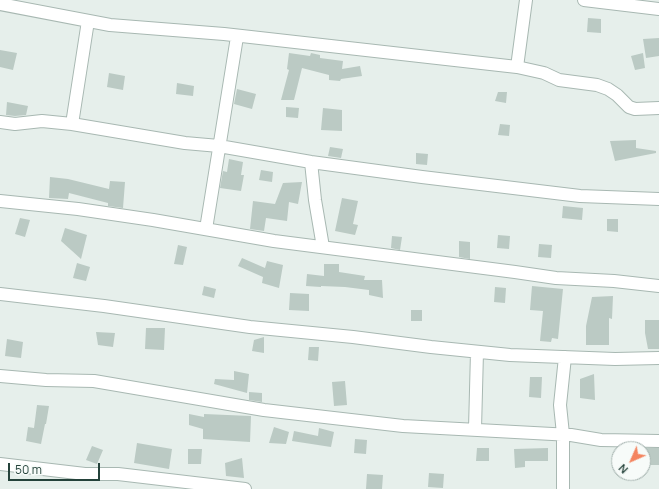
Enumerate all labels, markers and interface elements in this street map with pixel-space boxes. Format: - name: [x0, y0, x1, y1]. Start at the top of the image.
- north arrow: [611, 441, 651, 481]
- scale bar: [10, 455, 102, 481]
- text: 50 m: [15, 461, 42, 478]
- text: N: [615, 461, 631, 477]

